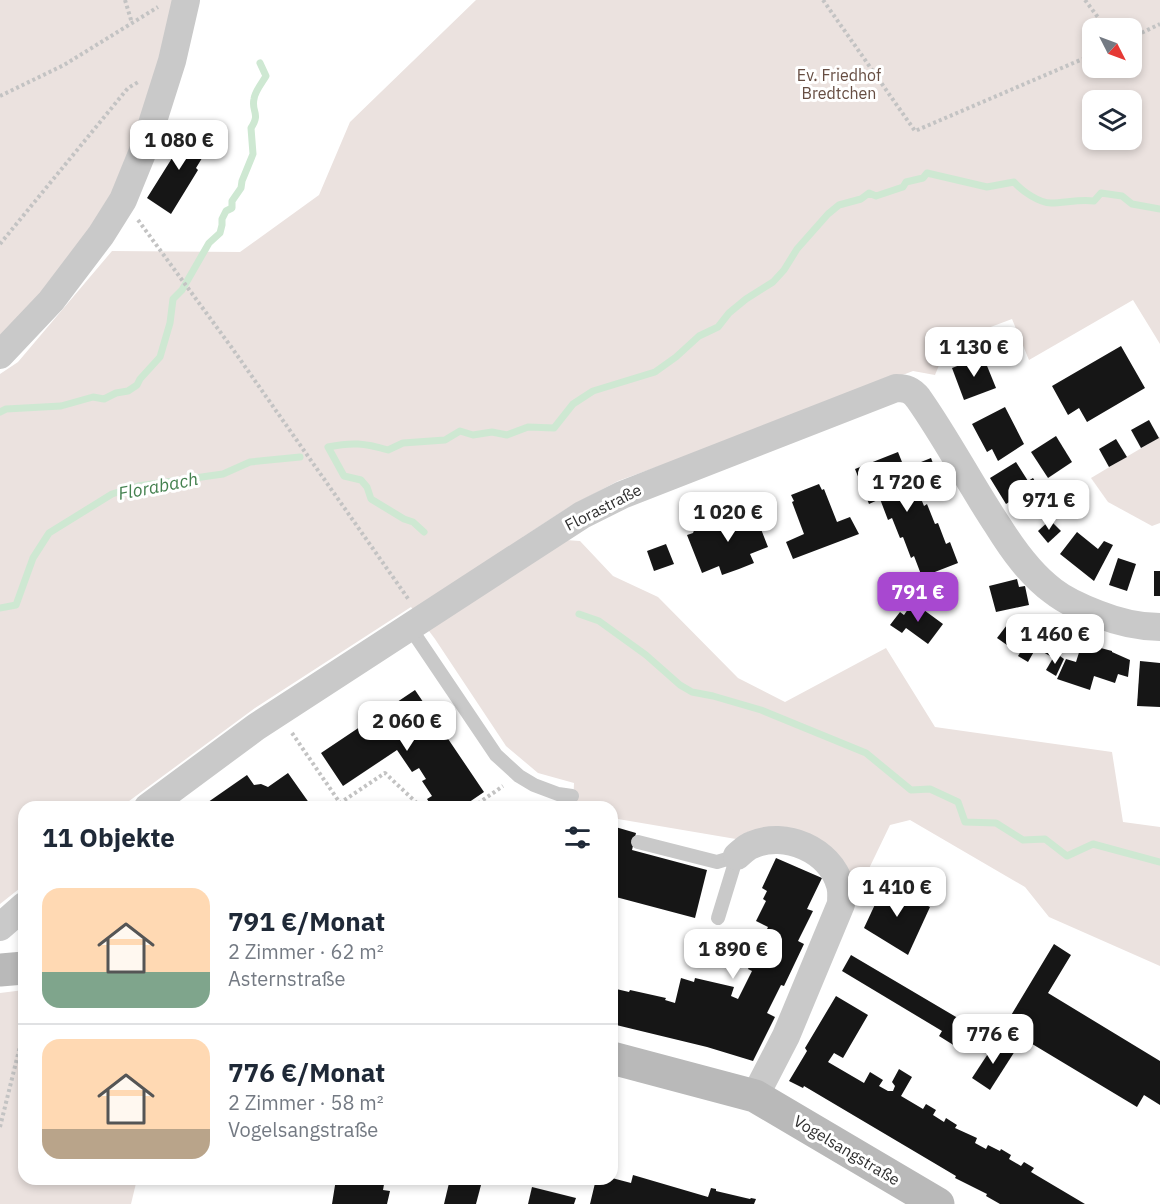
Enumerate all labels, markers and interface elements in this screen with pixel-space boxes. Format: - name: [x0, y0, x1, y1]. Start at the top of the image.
- north arrow: [1082, 18, 1142, 78]
- map controls: [1082, 18, 1142, 150]
- park label: Ev. Friedhof Bredtchen: [797, 65, 881, 103]
- button: layers: [1082, 90, 1142, 150]
- pin: 1 080 €: [124, 120, 234, 171]
- text: 1 080 €: [144, 126, 214, 153]
- pin: 1 130 €: [919, 327, 1029, 378]
- text: 1 130 €: [939, 333, 1009, 360]
- pin: 1 720 €: [852, 462, 962, 513]
- water label: Florabach: [116, 467, 200, 505]
- text: 1 720 €: [872, 468, 942, 495]
- street label: Florastraße: [561, 479, 645, 535]
- pin: 971 €: [1007, 480, 1091, 531]
- text: 971 €: [1022, 486, 1076, 513]
- pin: 1 020 €: [673, 492, 783, 543]
- text: 1 020 €: [693, 498, 763, 525]
- pin: 791 €: [876, 572, 960, 623]
- text: 791 €: [891, 578, 945, 605]
- pin: 1 460 €: [1000, 614, 1110, 665]
- text: 1 460 €: [1020, 620, 1090, 647]
- pin: 2 060 €: [352, 701, 462, 752]
- text: 2 060 €: [372, 707, 442, 734]
- text: 11 Objekte: [42, 820, 175, 854]
- icon: filters: [561, 821, 594, 854]
- pin: 1 410 €: [842, 867, 952, 918]
- text: 1 410 €: [862, 873, 932, 900]
- text: 791 €/Monat: [228, 904, 385, 938]
- icon: home: [90, 912, 162, 984]
- pin: 1 890 €: [678, 929, 788, 980]
- text: 1 890 €: [698, 935, 768, 962]
- text: 2 Zimmer · 62 m²: [228, 938, 384, 965]
- text: Asternstraße: [228, 965, 345, 992]
- pin: 776 €: [951, 1014, 1035, 1065]
- text: 776 €: [966, 1020, 1020, 1047]
- text: 776 €/Monat: [228, 1055, 385, 1089]
- icon: home: [90, 1063, 162, 1135]
- text: 2 Zimmer · 58 m²: [228, 1089, 384, 1116]
- street label: Vogelsangstraße: [790, 1110, 904, 1190]
- text: Vogelsangstraße: [228, 1116, 378, 1143]

